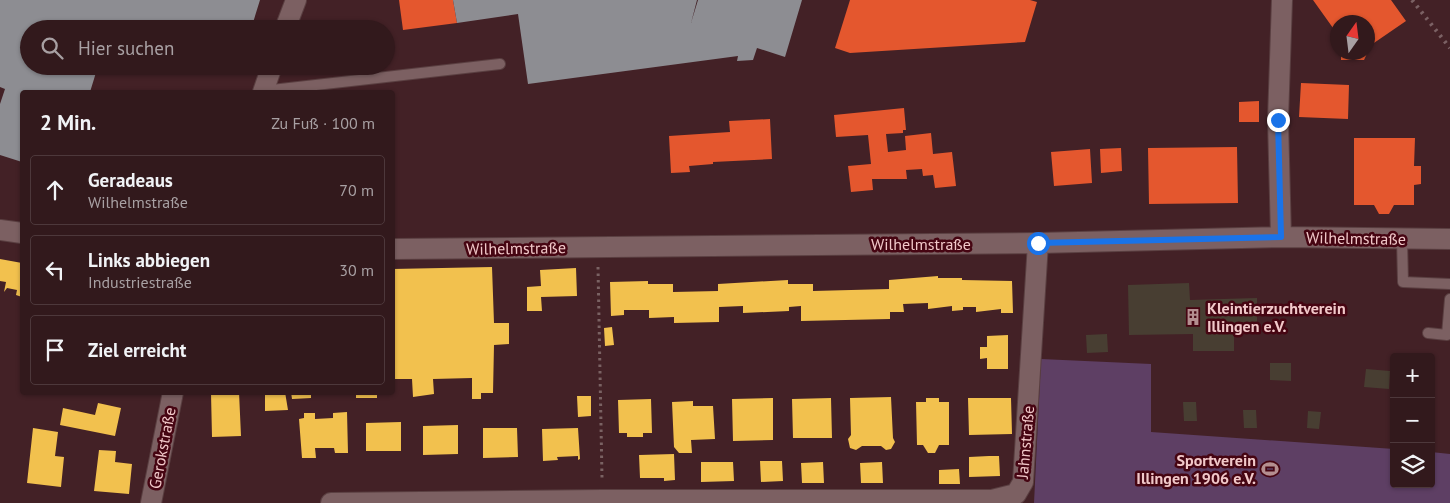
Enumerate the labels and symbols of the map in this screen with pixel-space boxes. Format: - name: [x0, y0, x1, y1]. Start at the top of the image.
- north arrow: [1330, 15, 1375, 60]
- route end: [1267, 109, 1290, 132]
- street label: Wilhelmstraße: [1306, 227, 1406, 249]
- route start: [1027, 232, 1050, 255]
- street label: Wilhelmstraße: [871, 234, 971, 254]
- street label: Wilhelmstraße: [466, 237, 566, 259]
- place label: Kleintierzuchtverein Illingen e.V.: [1207, 298, 1346, 336]
- building icon: Kleintierzuchtverein Illingen e.V.: [1183, 307, 1203, 327]
- street label: Gerokstraße: [144, 405, 180, 491]
- street label: Jahnstraße: [1012, 405, 1038, 480]
- place label: Sportverein Illingen 1906 e.V.: [1136, 450, 1256, 488]
- sports icon: Sportverein Illingen 1906 e.V.: [1260, 459, 1280, 479]

